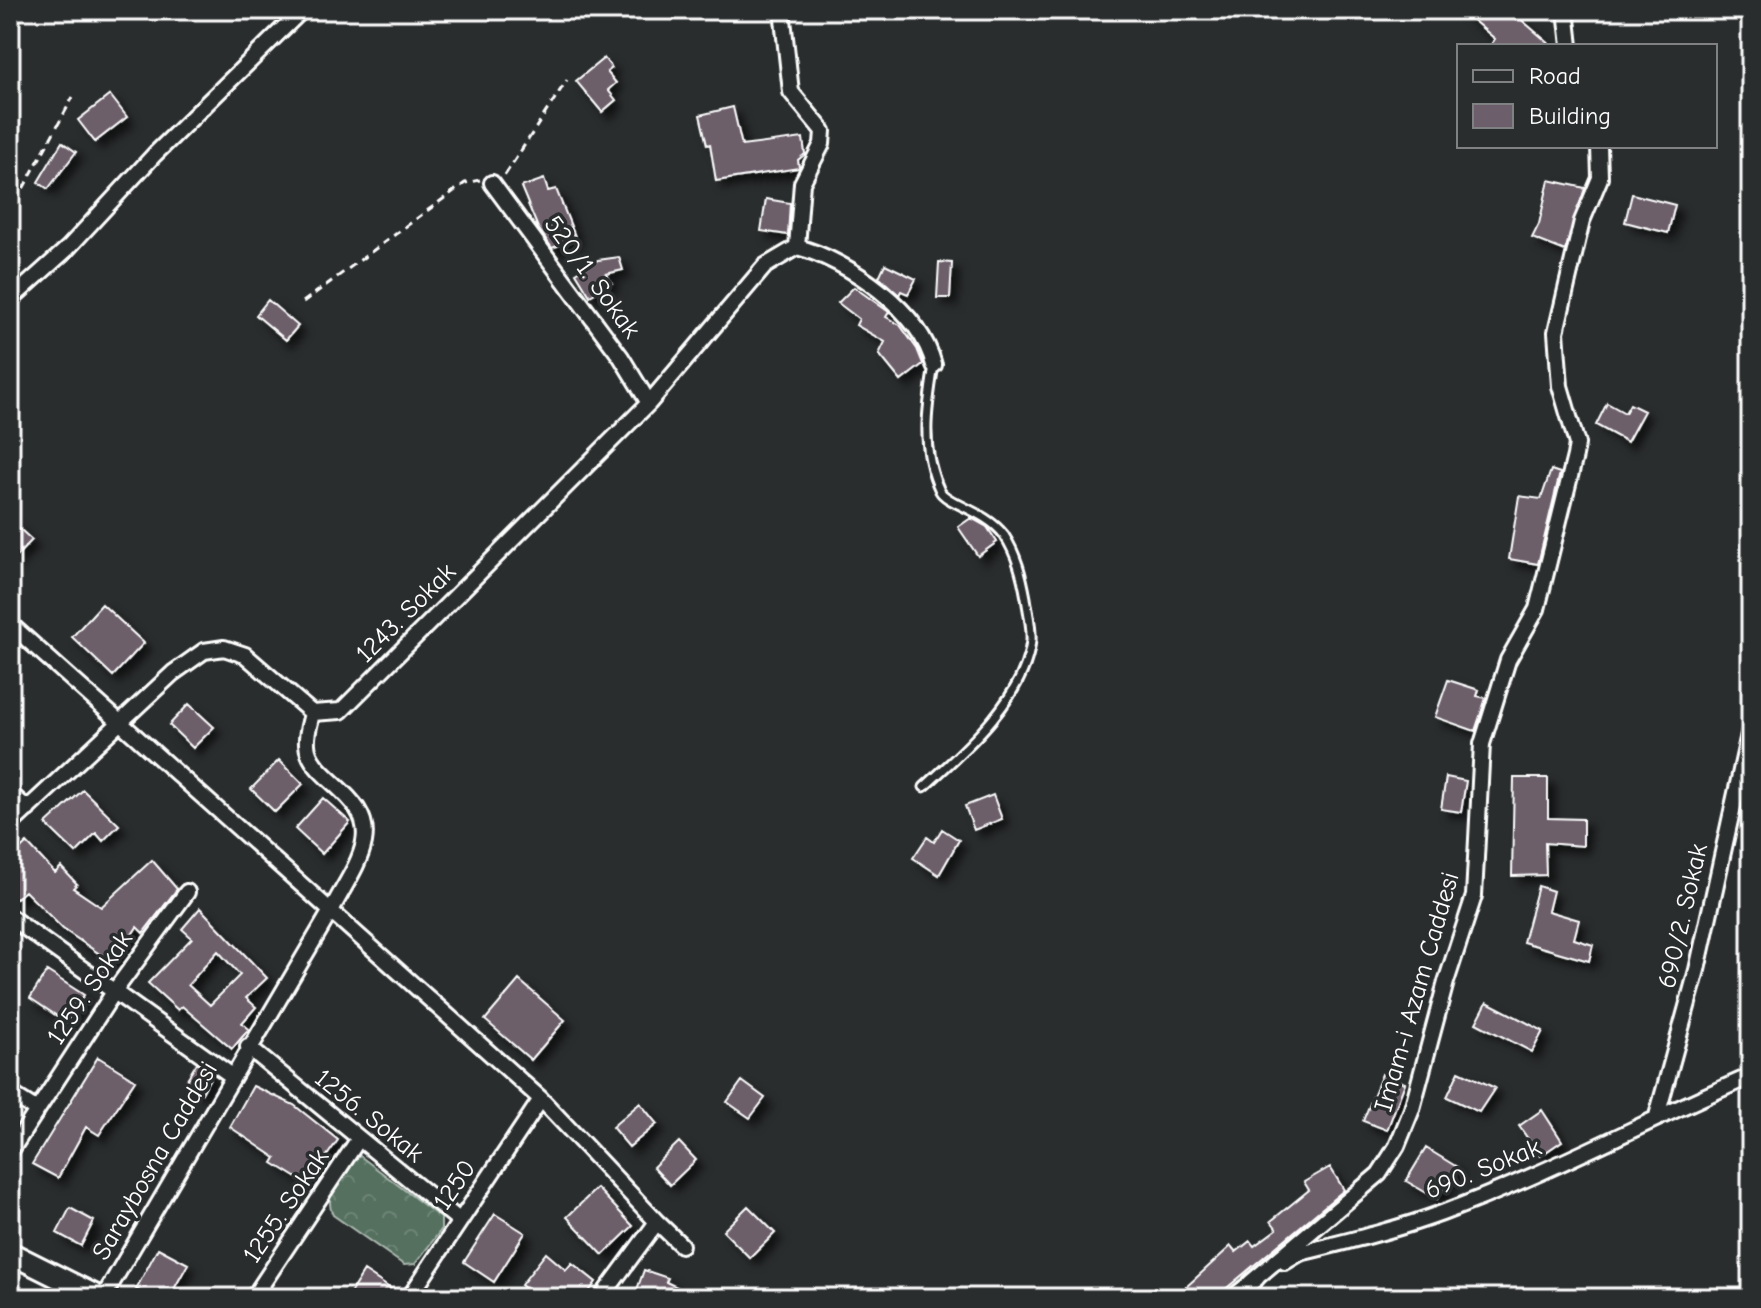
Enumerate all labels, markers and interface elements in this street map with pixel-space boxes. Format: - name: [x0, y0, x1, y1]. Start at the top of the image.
- legend: [1457, 44, 1717, 148]
- text: Road: [1529, 62, 1581, 90]
- text: Building: [1529, 102, 1611, 130]
- street label: 520/1. Sokak: [538, 210, 647, 344]
- street label: 1243. Sokak: [350, 557, 462, 669]
- street label: 690/2. Sokak: [1652, 840, 1714, 991]
- street label: Imam-i Azam Caddesi: [1368, 869, 1466, 1115]
- street label: 1259. Sokak: [41, 925, 139, 1051]
- street label: Saraybosna Caddesi: [86, 1056, 224, 1266]
- street label: 1256. Sokak: [309, 1063, 430, 1169]
- street label: 690. Sokak: [1421, 1132, 1546, 1206]
- street label: 1255. Sokak: [237, 1143, 335, 1269]
- street label: 1250: [428, 1154, 482, 1216]

